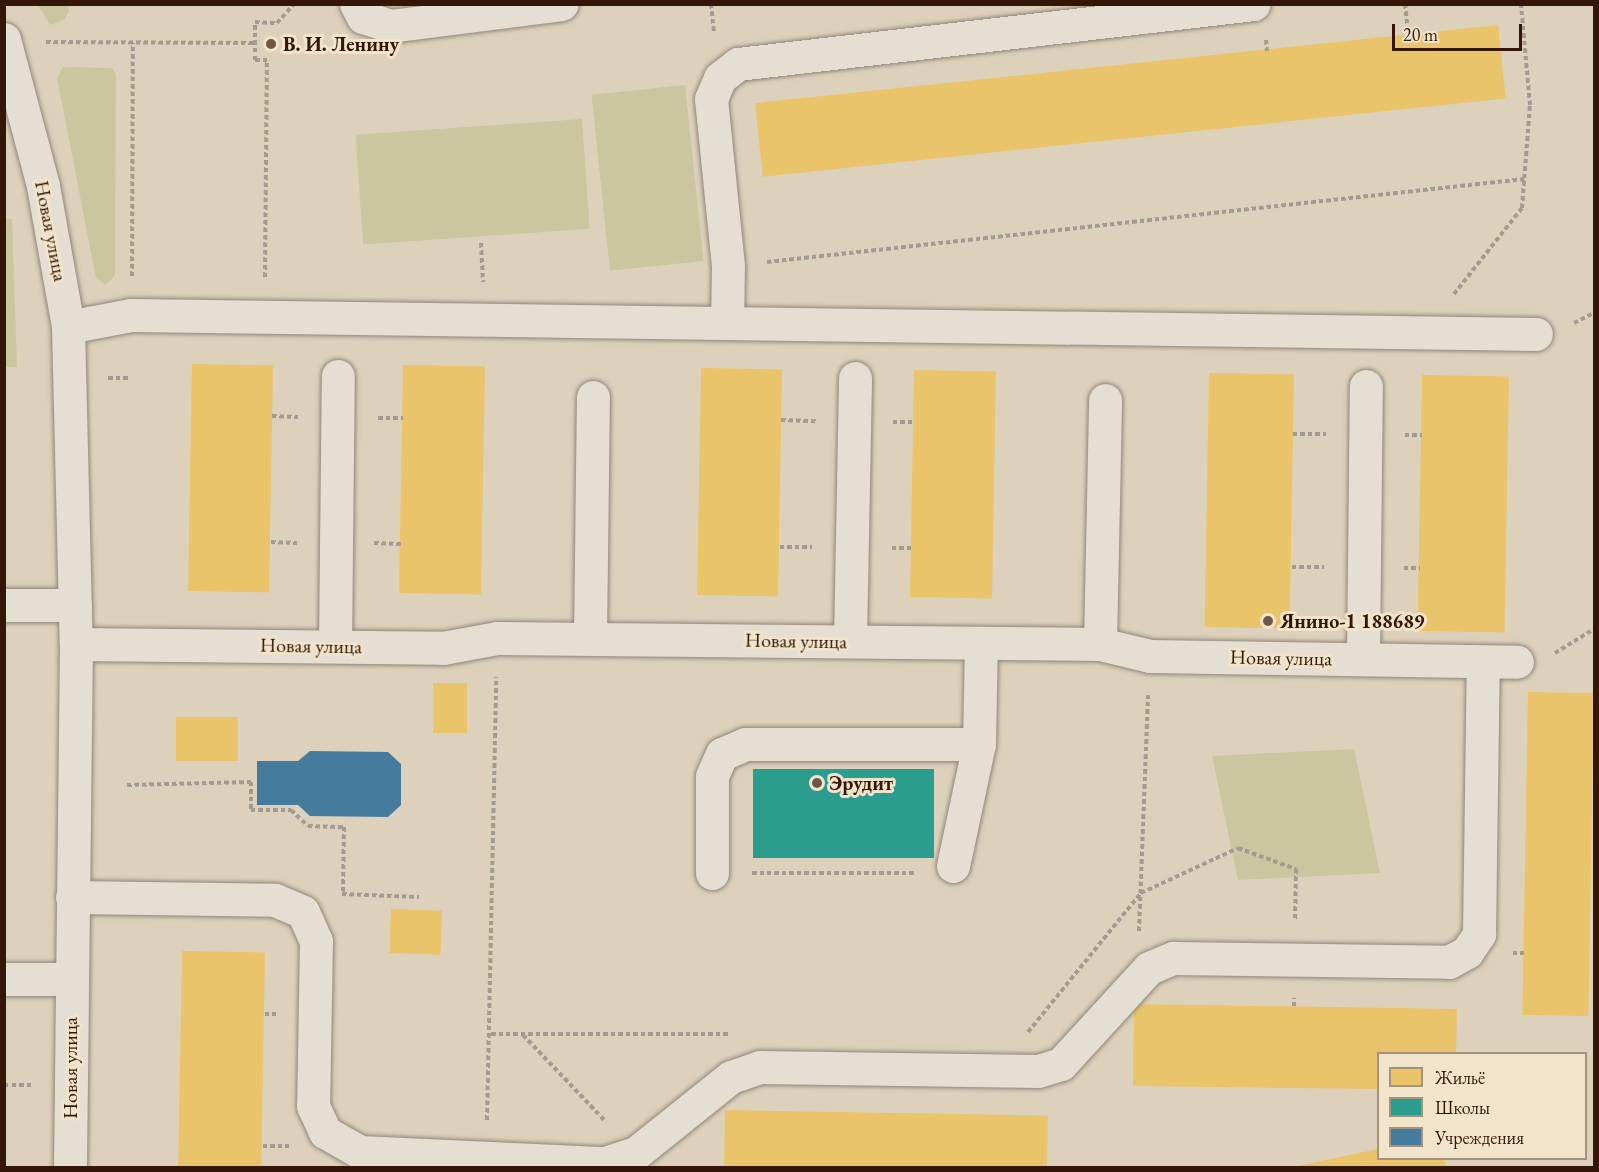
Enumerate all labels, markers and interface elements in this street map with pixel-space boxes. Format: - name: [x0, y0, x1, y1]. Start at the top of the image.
- scale bar: [1395, 12, 1526, 50]
- text: 20 m: [1403, 23, 1438, 46]
- place label: В. И. Ленину: [283, 32, 399, 56]
- marker: В. И. Ленину: [264, 37, 278, 51]
- street label: Новая улица: [29, 179, 73, 283]
- place label: Янино-1 188689: [1280, 609, 1424, 633]
- marker: Янино-1 188689: [1261, 614, 1275, 628]
- street label: Новая улица: [745, 628, 847, 654]
- street label: Новая улица: [260, 633, 362, 659]
- street label: Новая улица: [1230, 645, 1332, 671]
- place label: Эрудит: [829, 771, 893, 795]
- marker: Эрудит: [810, 776, 824, 790]
- street label: Новая улица: [58, 1017, 82, 1119]
- legend: [1377, 1052, 1587, 1160]
- text: Жильё: [1435, 1066, 1485, 1089]
- text: Школы: [1435, 1096, 1490, 1119]
- text: Учреждения: [1435, 1126, 1524, 1149]

